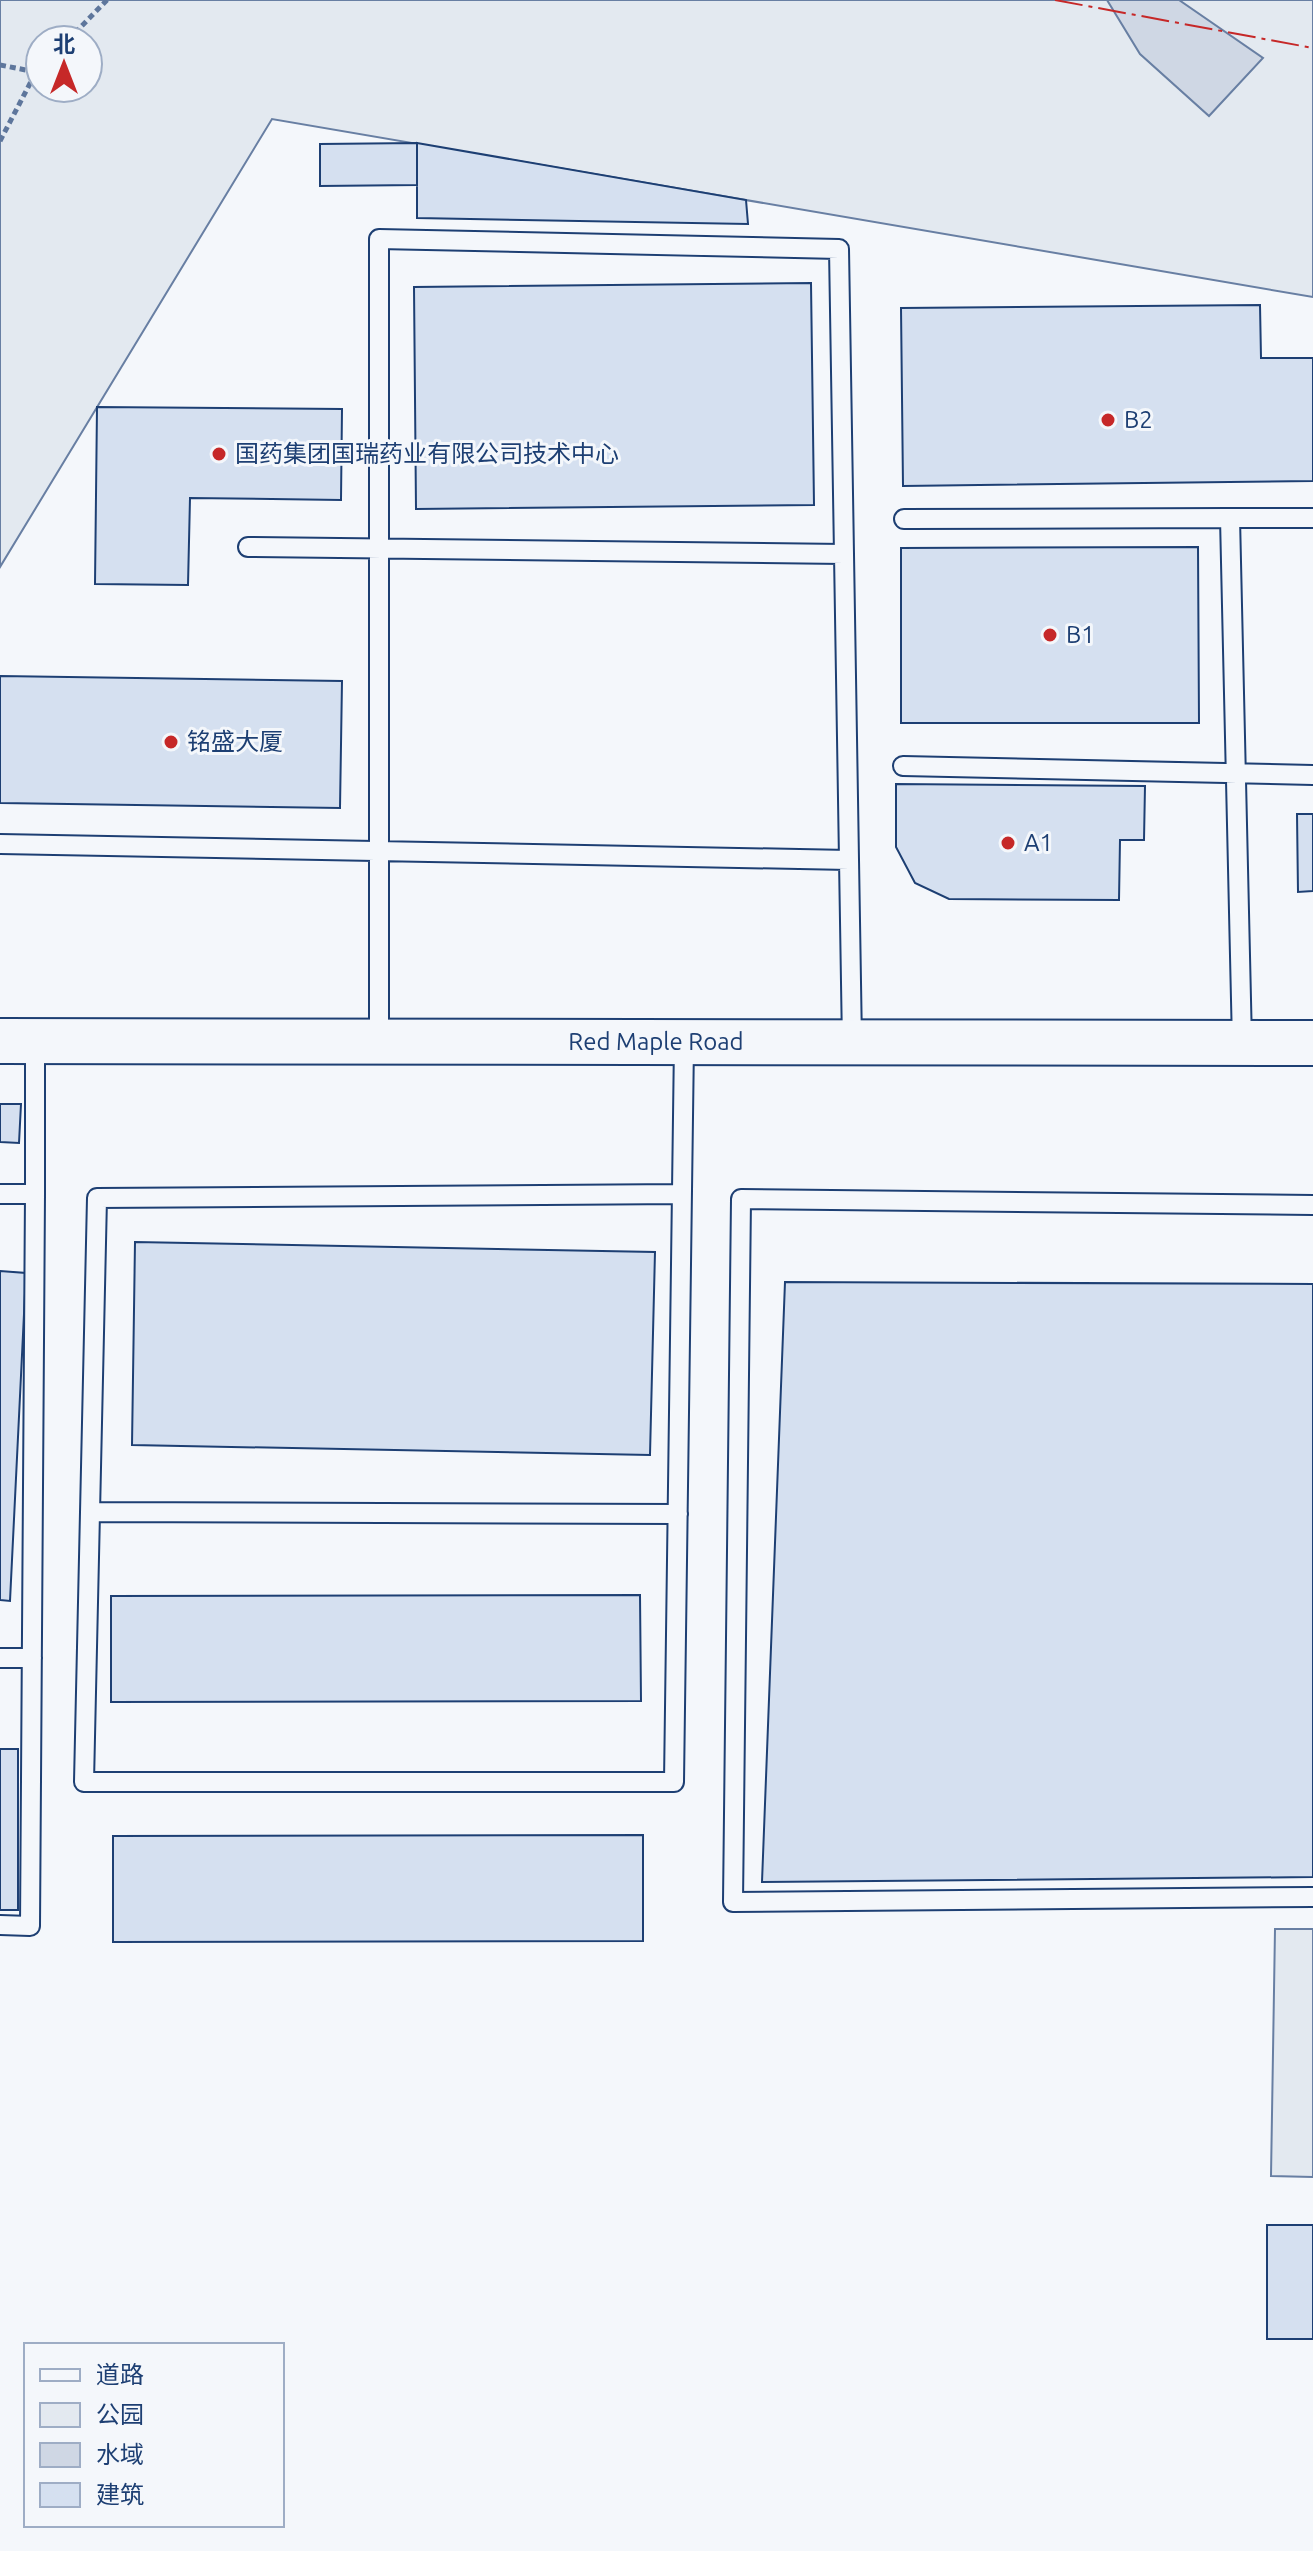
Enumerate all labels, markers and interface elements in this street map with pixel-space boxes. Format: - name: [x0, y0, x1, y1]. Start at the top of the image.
- north arrow: [24, 24, 104, 104]
- text: 北: [53, 31, 75, 56]
- place label: B2: [1124, 406, 1153, 433]
- marker: B2: [1099, 411, 1117, 429]
- place label: 国药集团国瑞药业有限公司技术中心: [235, 440, 619, 467]
- marker: 国药集团国瑞药业有限公司技术中心: [210, 445, 228, 463]
- place label: B1: [1066, 621, 1095, 648]
- marker: B1: [1041, 626, 1059, 644]
- place label: 铭盛大厦: [187, 728, 283, 755]
- marker: 铭盛大厦: [162, 733, 180, 751]
- place label: A1: [1024, 829, 1053, 856]
- marker: A1: [999, 834, 1017, 852]
- street label: Red Maple Road: [568, 1028, 744, 1055]
- legend: [24, 2343, 284, 2527]
- text: 道路: [96, 2361, 144, 2388]
- text: 公园: [96, 2401, 144, 2428]
- text: 水域: [96, 2441, 144, 2468]
- text: 建筑: [96, 2481, 144, 2508]

